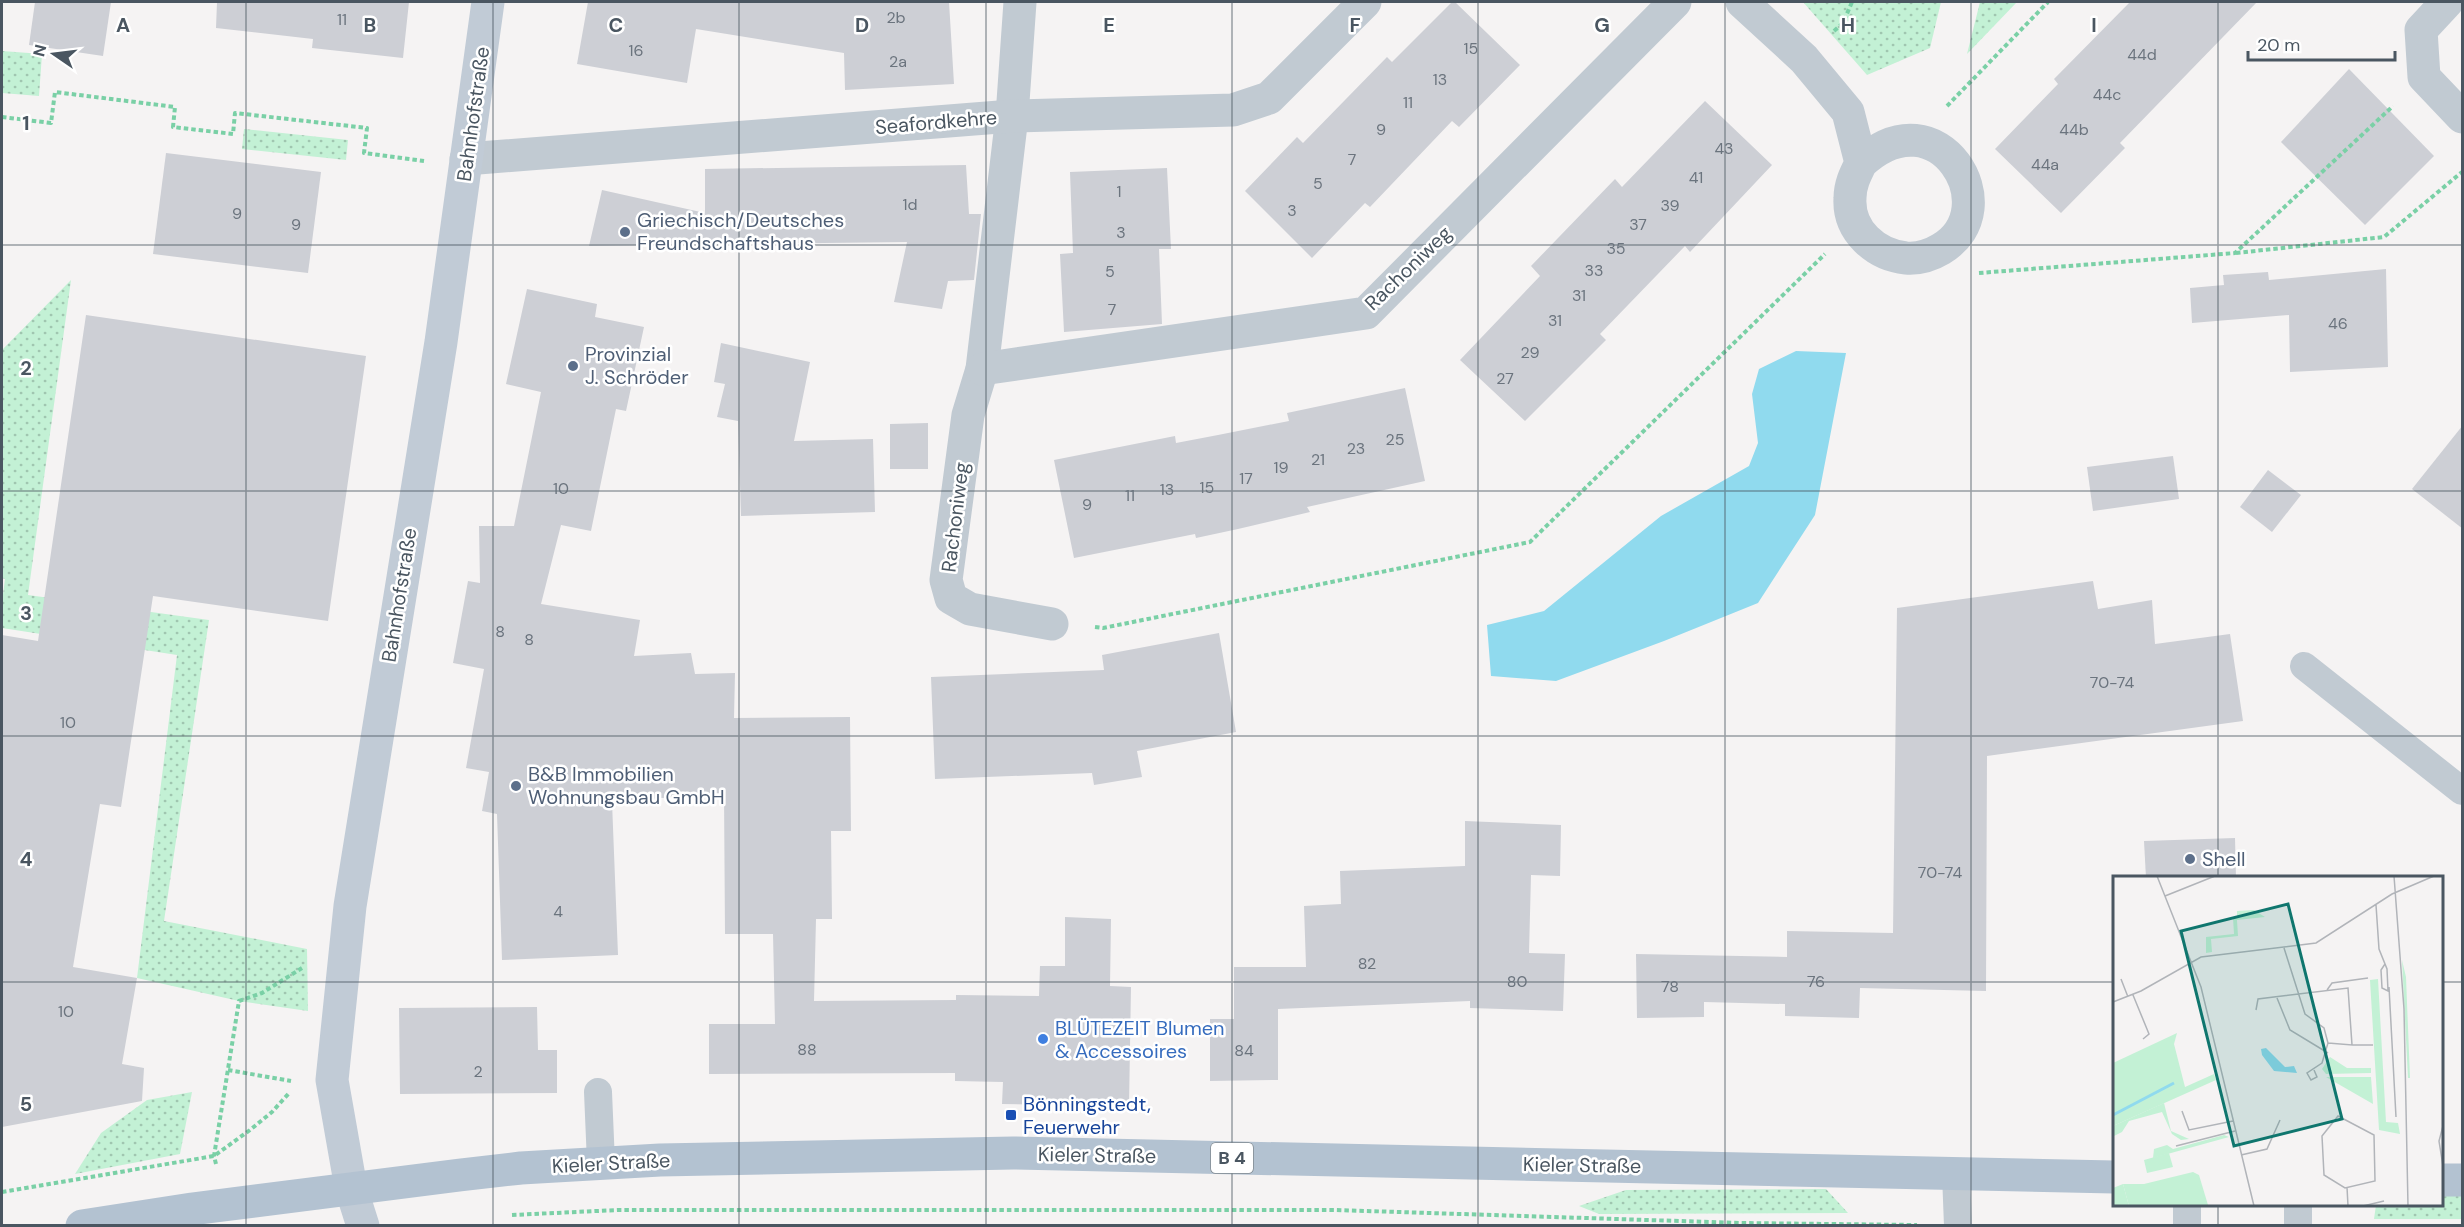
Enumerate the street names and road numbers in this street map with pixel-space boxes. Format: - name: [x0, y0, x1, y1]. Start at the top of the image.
- street label: Bahnhofstraße: [451, 45, 495, 183]
- street label: Seafordkehre: [874, 104, 998, 140]
- street label: Rachoniweg: [1359, 220, 1457, 316]
- street label: Rachoniweg: [935, 460, 975, 574]
- street label: Bahnhofstraße: [376, 526, 422, 664]
- street label: Kieler Straße: [1038, 1141, 1156, 1169]
- road number: B 4: [1211, 1143, 1253, 1173]
- street label: Kieler Straße: [551, 1147, 671, 1179]
- street label: Kieler Straße: [1523, 1151, 1641, 1179]

